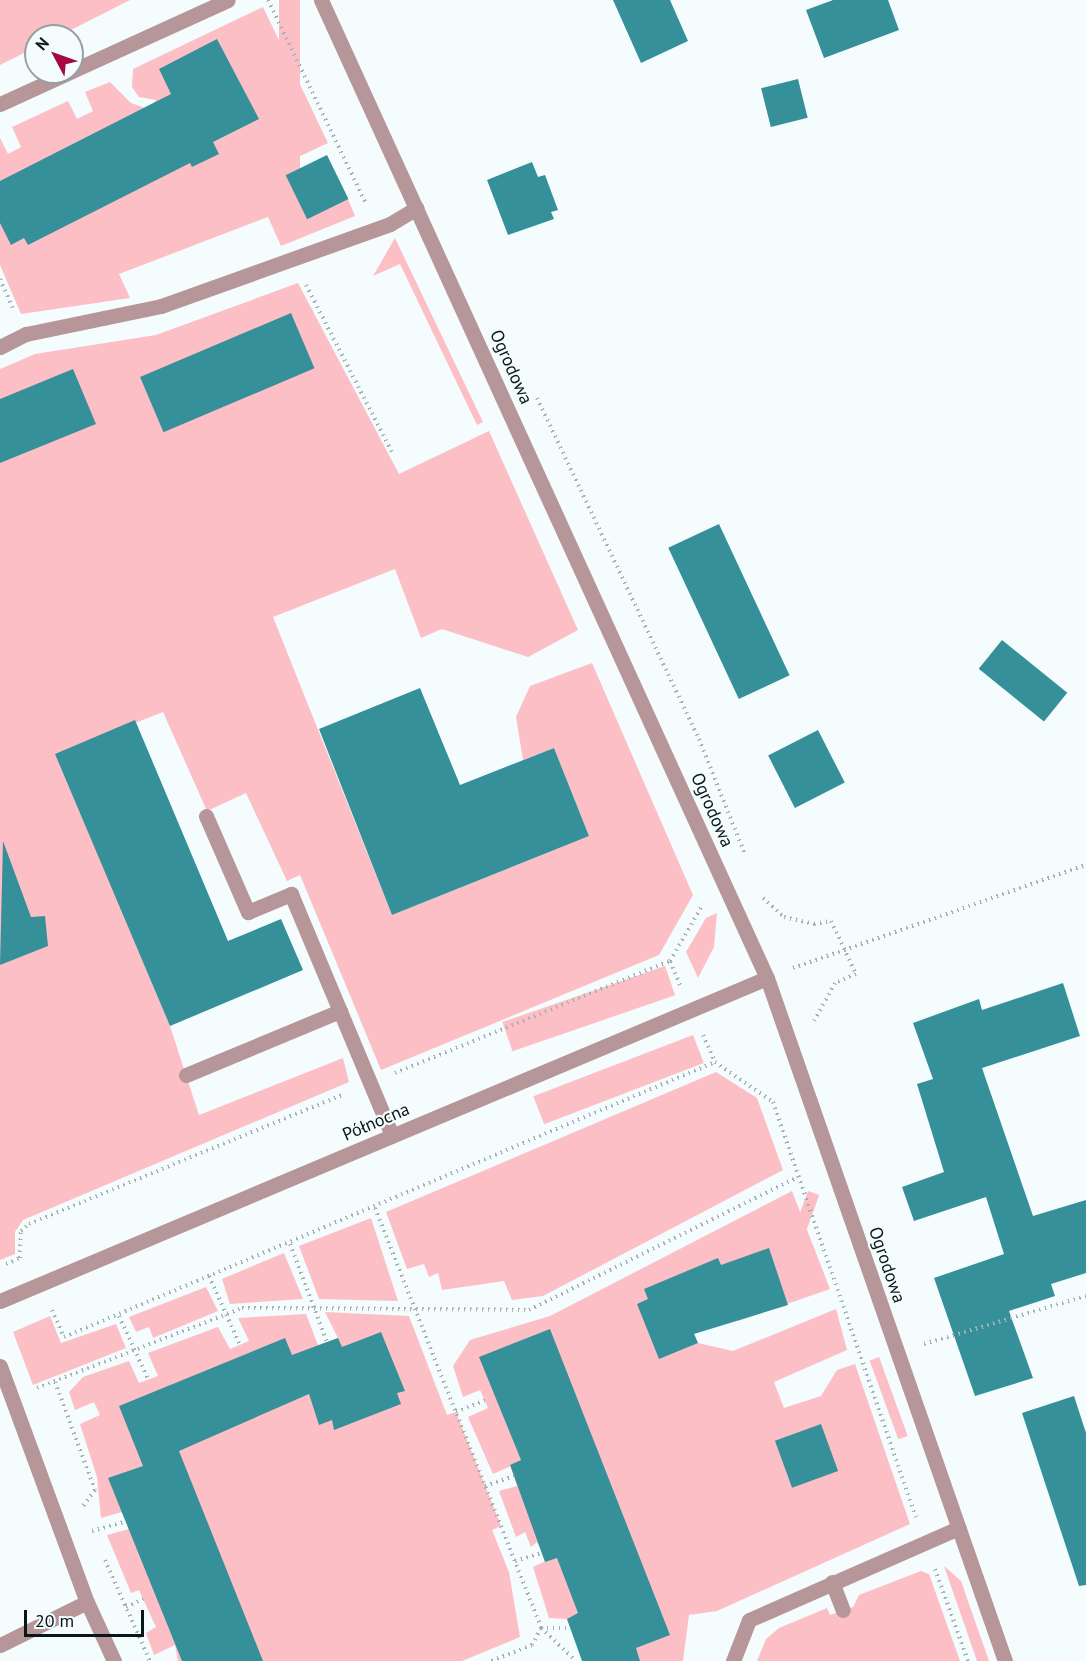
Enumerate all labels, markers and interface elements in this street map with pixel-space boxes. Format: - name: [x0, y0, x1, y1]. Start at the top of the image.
- north arrow: [24, 24, 84, 84]
- text: N: [31, 33, 53, 54]
- street label: Ogrodowa: [485, 327, 537, 407]
- street label: Ogrodowa: [686, 770, 738, 850]
- street label: Północna: [339, 1098, 413, 1146]
- street label: Ogrodowa: [864, 1224, 910, 1306]
- scale bar: [27, 1598, 147, 1636]
- text: 20 m: [35, 1609, 74, 1632]

